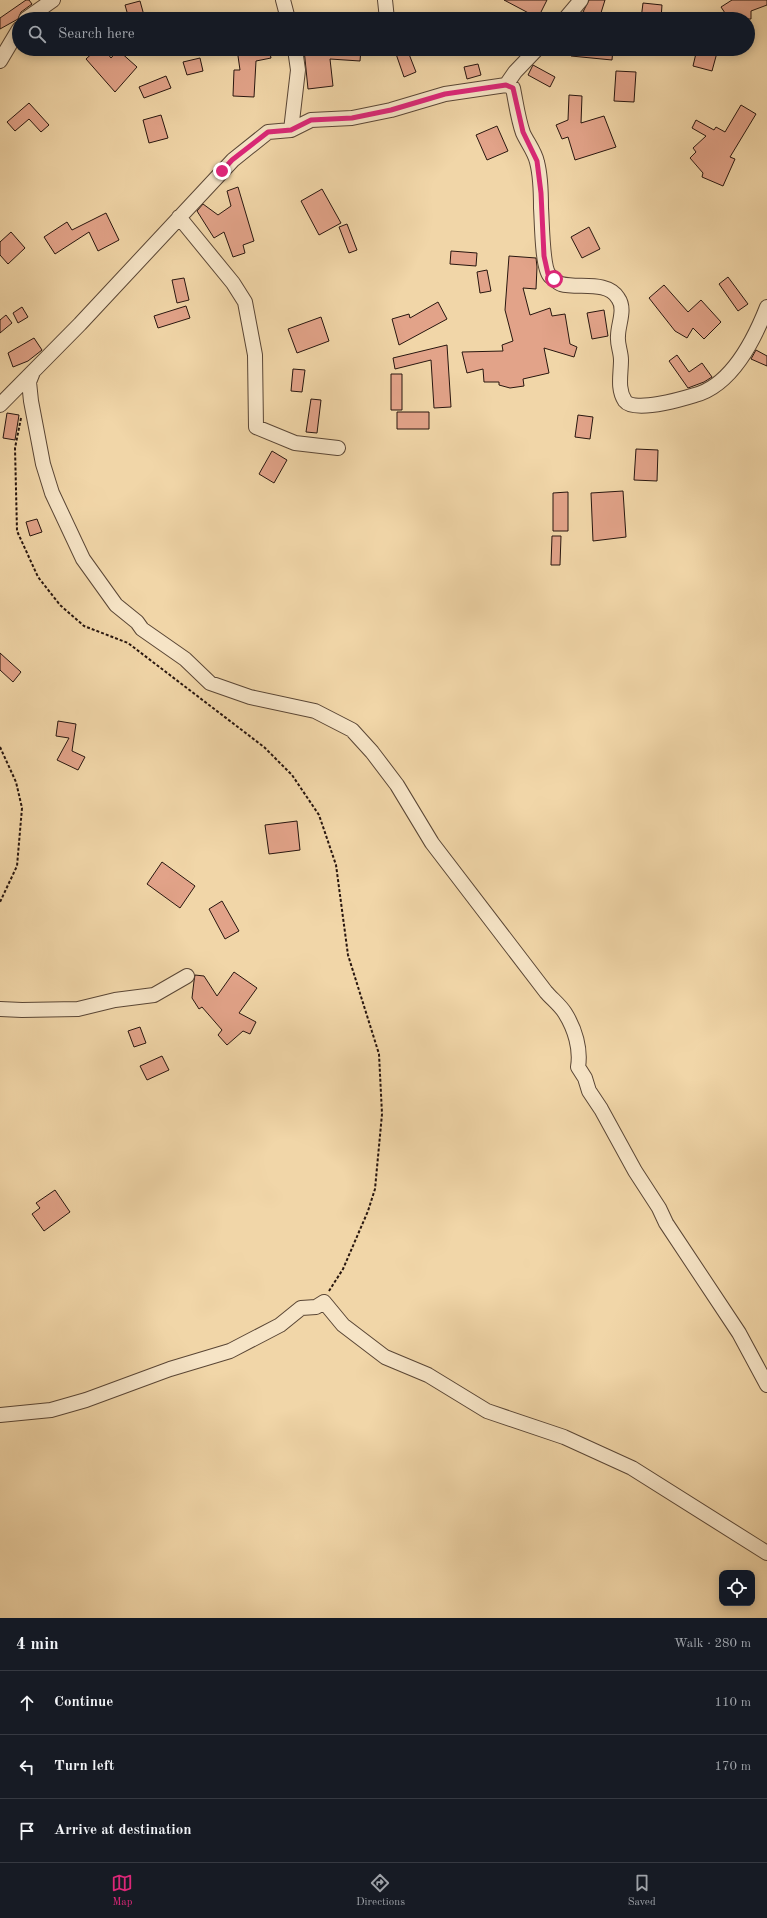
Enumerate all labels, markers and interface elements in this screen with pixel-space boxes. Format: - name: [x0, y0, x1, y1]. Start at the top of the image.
- search box: [12, 12, 755, 56]
- icon: search: [26, 23, 48, 45]
- text: Search here: [58, 27, 135, 42]
- route end: [213, 162, 231, 180]
- route start: [545, 270, 563, 288]
- map controls: [719, 1570, 755, 1606]
- button: locate: [719, 1570, 755, 1606]
- text: 4 min: [16, 1636, 59, 1653]
- text: Walk · 280 m: [674, 1637, 751, 1650]
- icon: ahead: [16, 1692, 38, 1714]
- text: Continue: [54, 1695, 113, 1710]
- text: 110 m: [714, 1696, 751, 1709]
- icon: left: [16, 1756, 38, 1778]
- text: Turn left: [54, 1759, 114, 1774]
- text: 170 m: [714, 1760, 751, 1773]
- icon: arrive: [16, 1820, 38, 1842]
- text: Arrive at destination: [54, 1823, 192, 1838]
- tab: Map: [111, 1872, 133, 1910]
- tab: Directions: [356, 1872, 405, 1910]
- tab: Saved: [628, 1872, 656, 1910]

